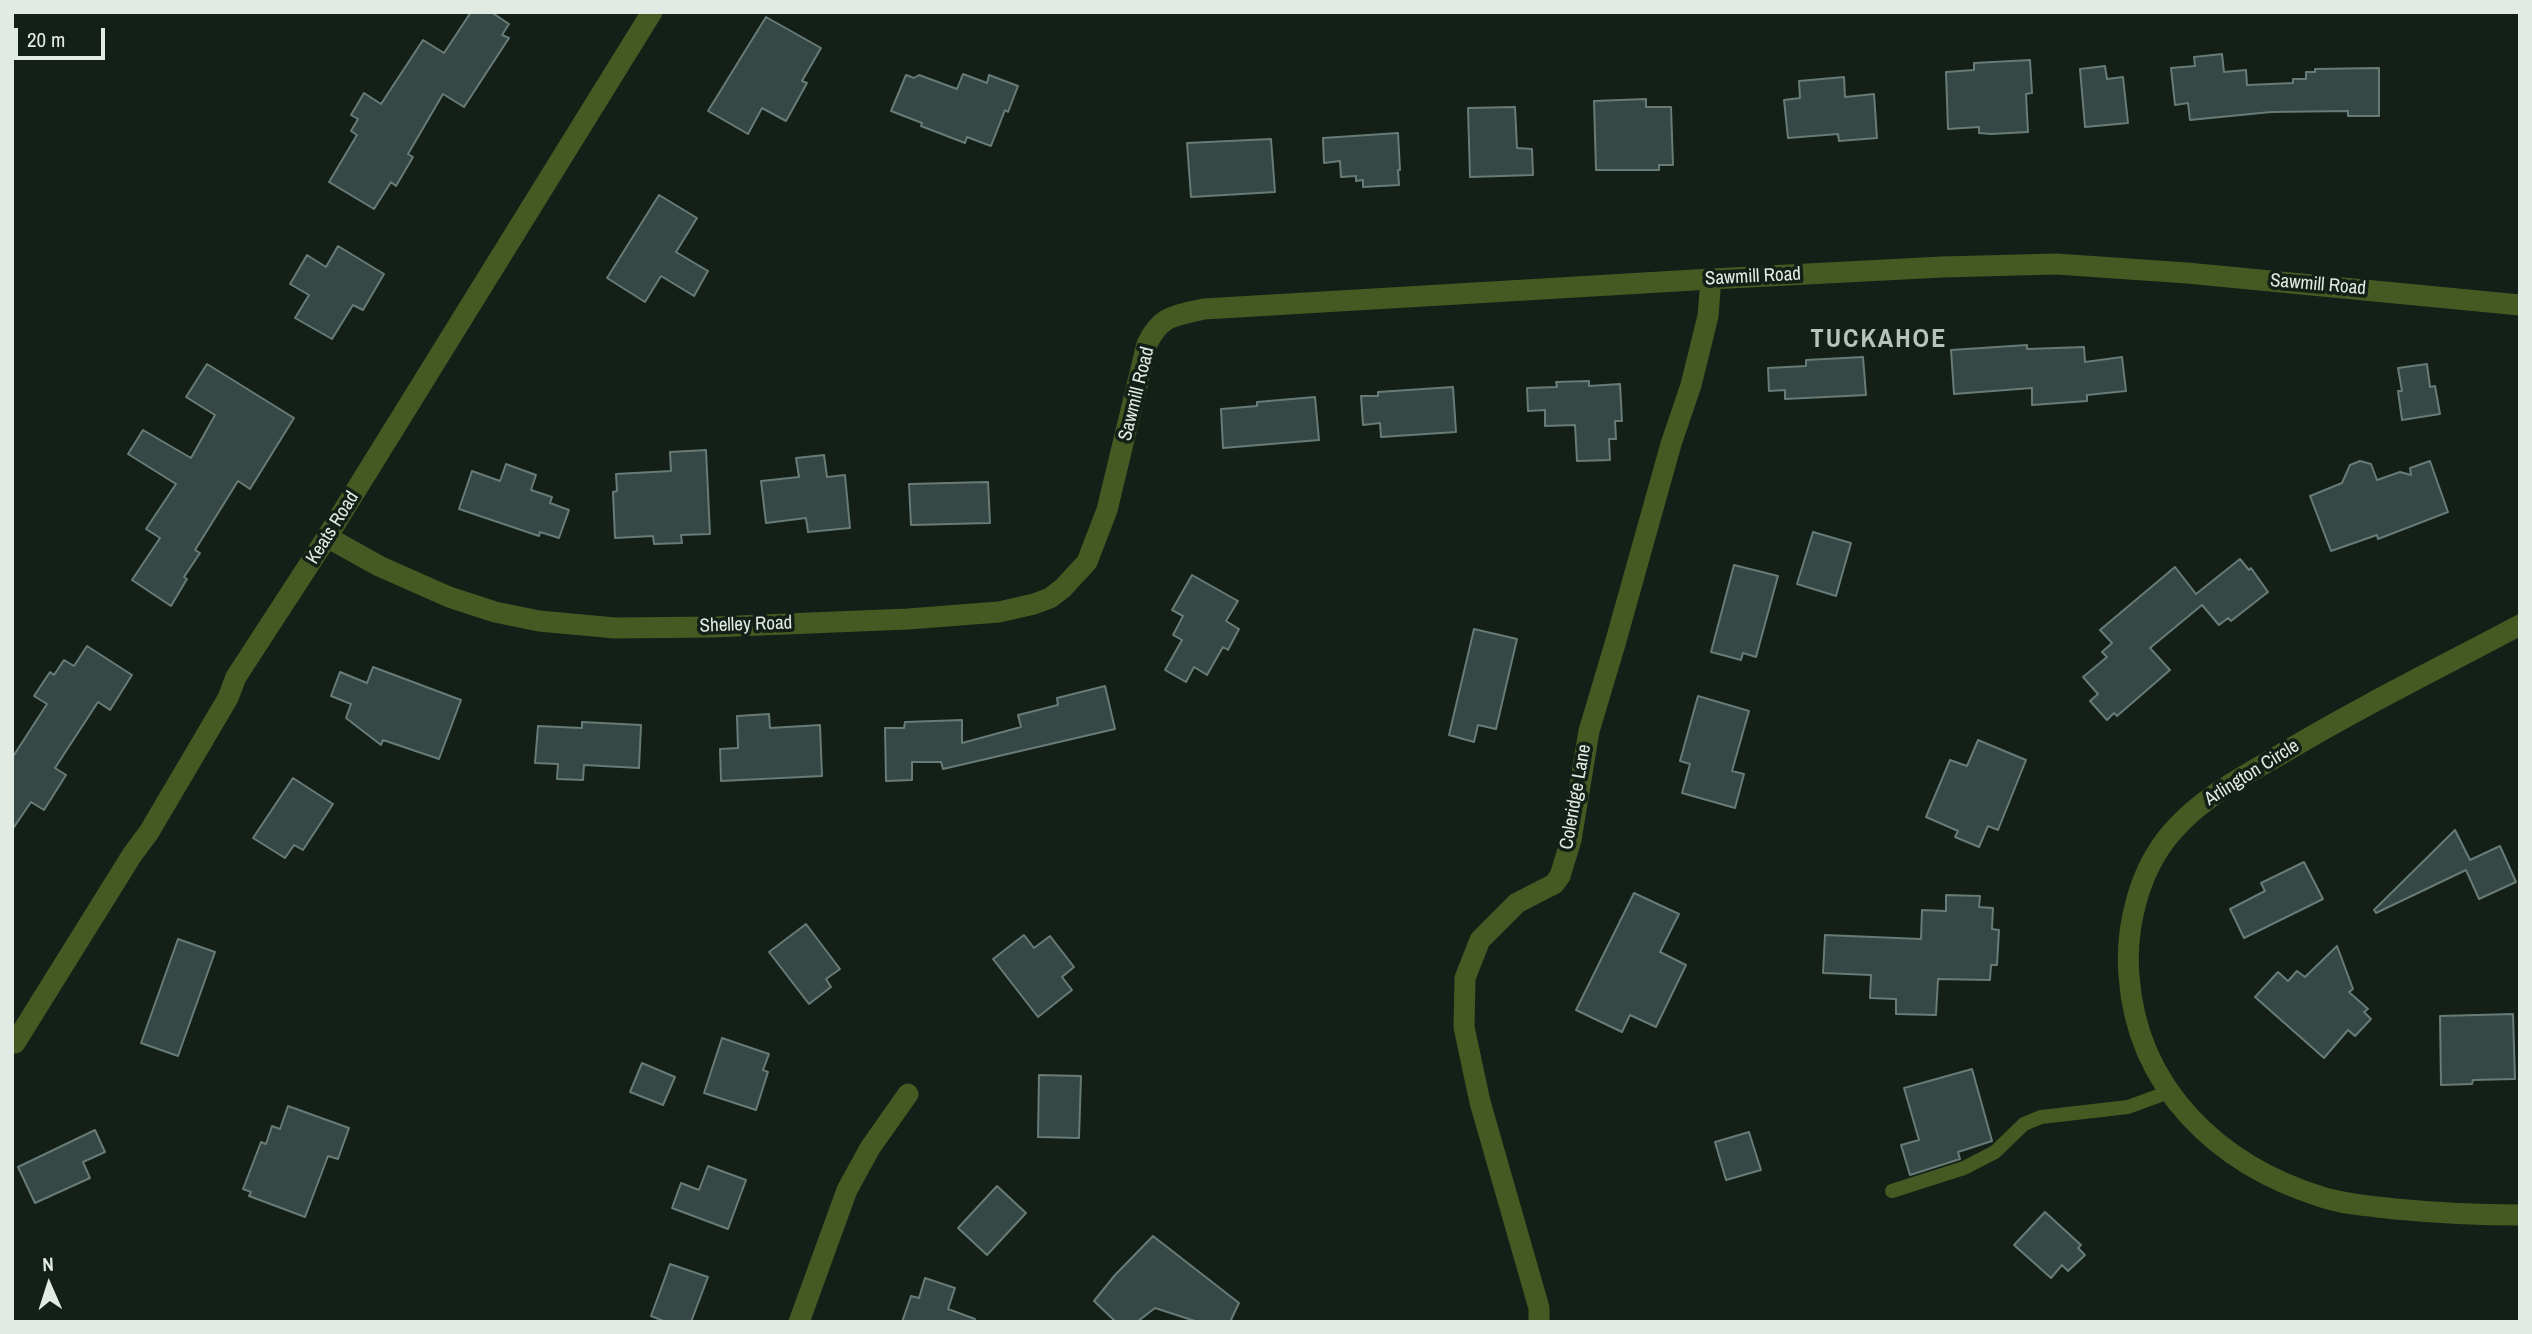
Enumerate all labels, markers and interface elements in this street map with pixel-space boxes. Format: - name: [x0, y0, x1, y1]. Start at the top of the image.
- scale bar: [18, 14, 108, 58]
- text: 20 m: [27, 25, 65, 54]
- street label: Sawmill Road: [1704, 263, 1802, 291]
- street label: Sawmill Road: [2269, 269, 2367, 301]
- district label: TUCKAHOE: [1812, 324, 1946, 356]
- street label: Sawmill Road: [1114, 345, 1160, 443]
- street label: Keats Road: [302, 487, 364, 569]
- street label: Shelley Road: [699, 612, 793, 638]
- street label: Arlington Circle: [2200, 735, 2304, 811]
- street label: Coleridge Lane: [1556, 743, 1596, 851]
- north arrow: [14, 1250, 84, 1320]
- text: N: [42, 1251, 54, 1277]

